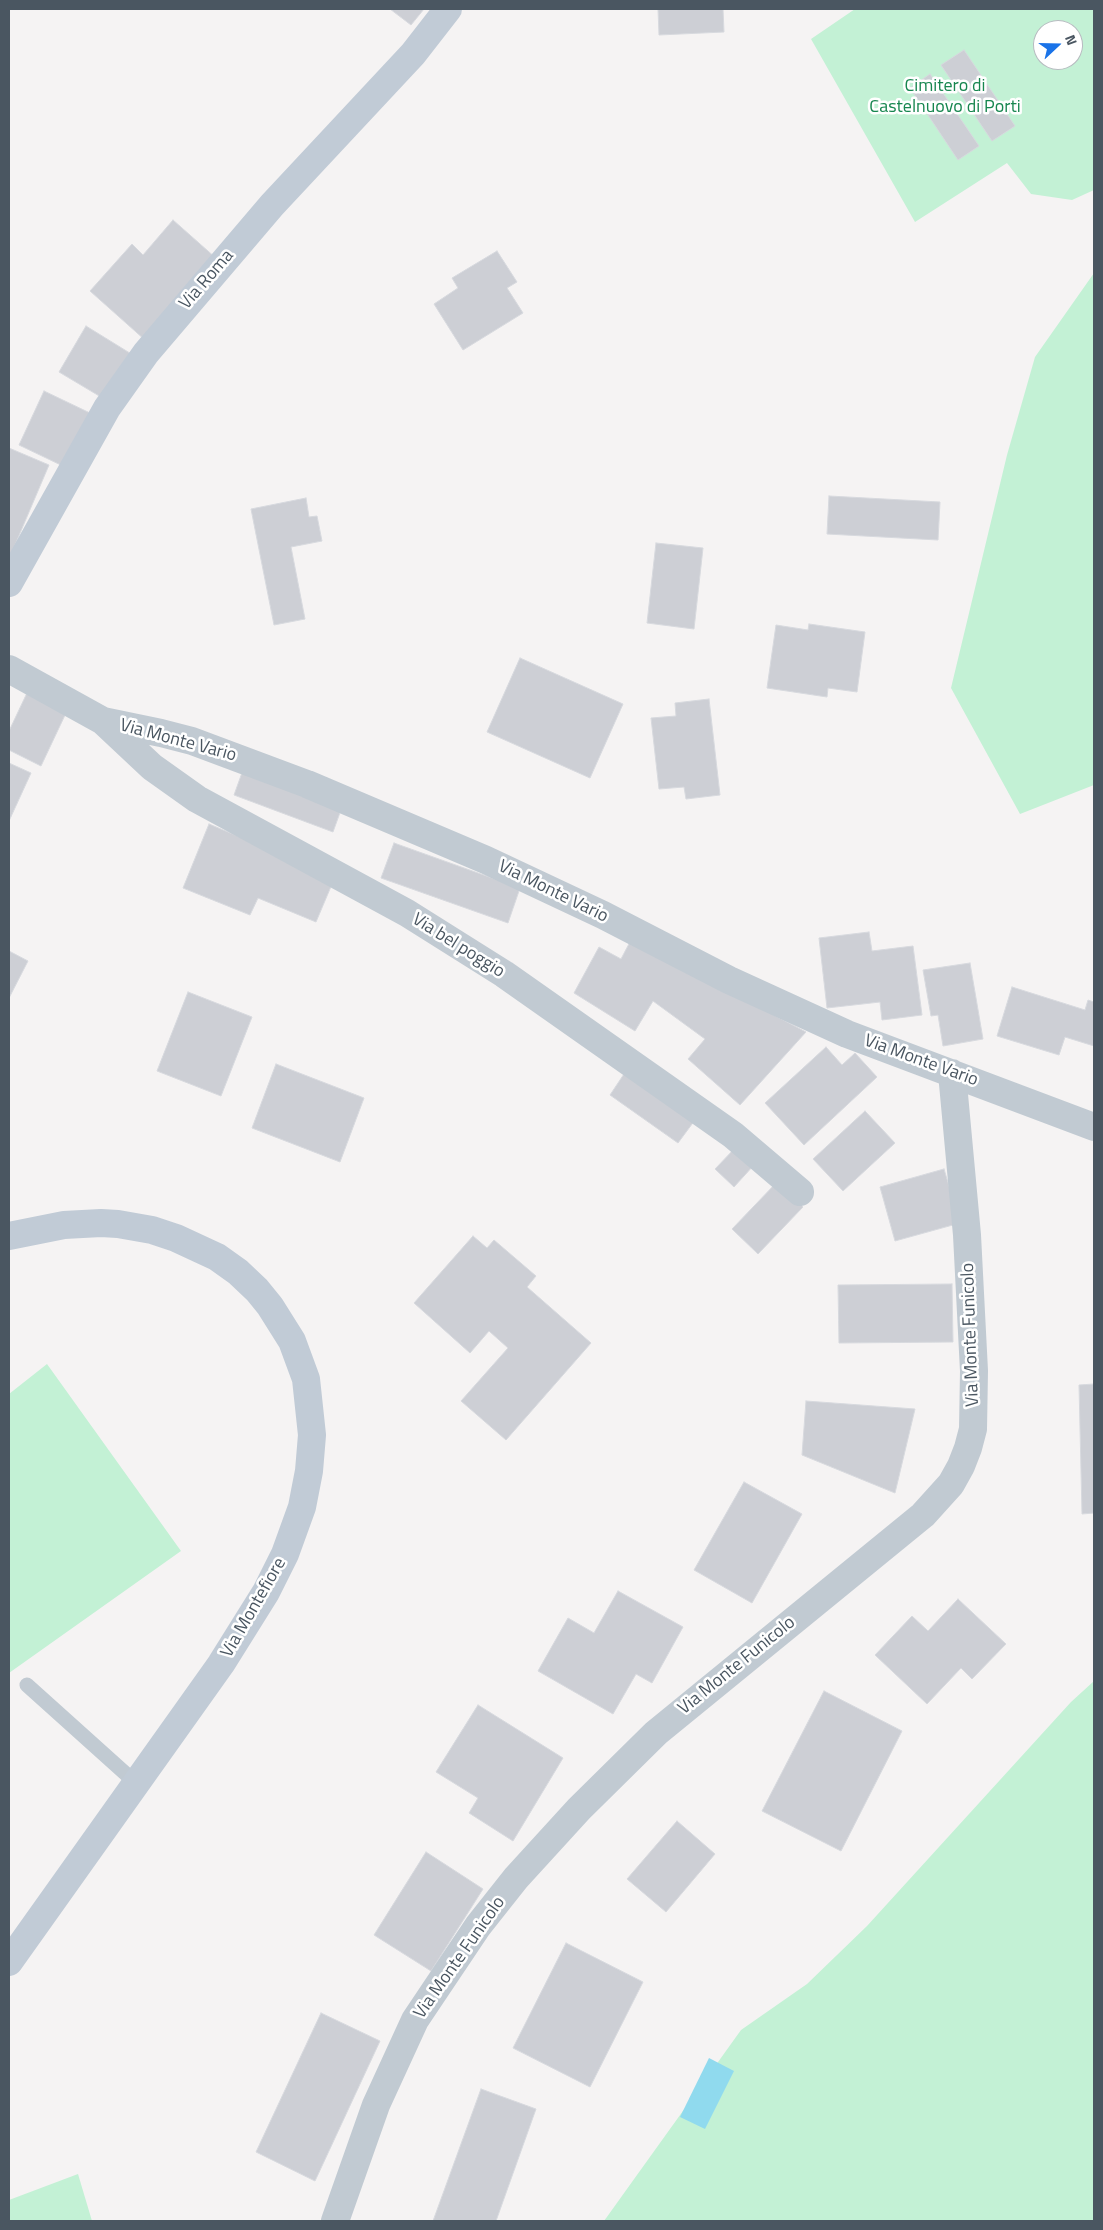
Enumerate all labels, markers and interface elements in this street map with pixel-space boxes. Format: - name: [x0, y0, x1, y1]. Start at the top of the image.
- north arrow: [1033, 20, 1083, 70]
- text: N: [1060, 32, 1083, 48]
- park label: Cimitero di Castelnuovo di Porti: [869, 76, 1021, 118]
- street label: Via Roma: [175, 246, 239, 314]
- street label: Via Monte Vario: [117, 715, 239, 767]
- street label: Via Monte Vario: [495, 856, 611, 928]
- street label: Via bel poggio: [408, 909, 508, 983]
- street label: Via Monte Vario: [861, 1030, 981, 1092]
- street label: Via Monte Funicolo: [958, 1263, 984, 1407]
- street label: Via Montefiore: [217, 1554, 291, 1662]
- street label: Via Monte Funicolo: [674, 1612, 800, 1720]
- street label: Via Monte Funicolo: [410, 1893, 510, 2023]

